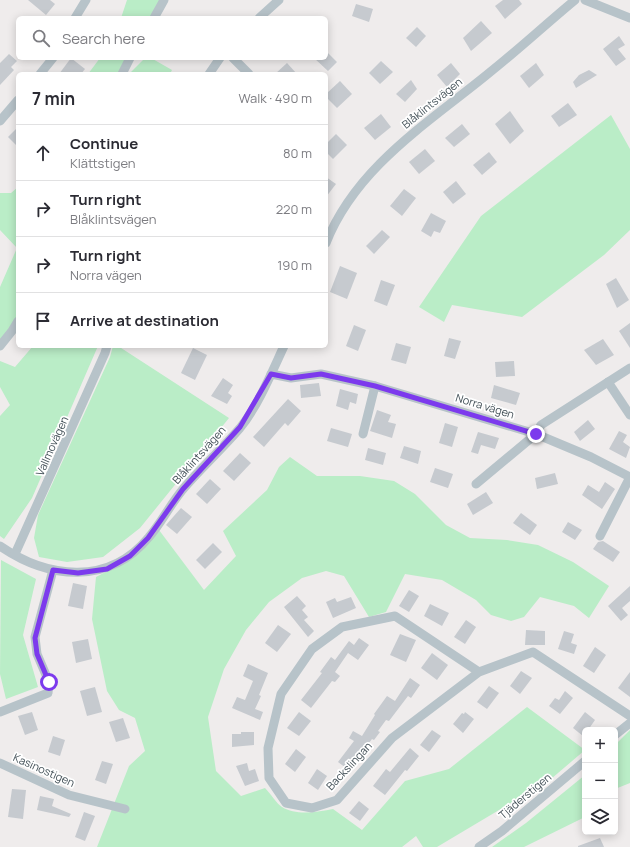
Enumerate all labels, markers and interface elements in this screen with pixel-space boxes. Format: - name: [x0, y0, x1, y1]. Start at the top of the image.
- search box: [16, 16, 328, 60]
- icon: search: [30, 27, 52, 49]
- text: Search here: [62, 28, 145, 49]
- street label: Blåklintsvägen: [399, 74, 465, 131]
- text: 7 min: [32, 87, 75, 110]
- text: Walk · 490 m: [238, 89, 312, 107]
- text: Continue: [70, 133, 138, 154]
- icon: ahead: [32, 142, 54, 164]
- text: 80 m: [283, 144, 312, 162]
- text: Klättstigen: [70, 154, 136, 172]
- text: Turn right: [70, 189, 141, 210]
- icon: right: [32, 198, 54, 220]
- text: 220 m: [276, 200, 312, 218]
- text: Blåklintsvägen: [70, 210, 157, 228]
- text: Turn right: [70, 245, 141, 266]
- icon: right: [32, 254, 54, 276]
- text: 190 m: [277, 256, 312, 274]
- text: Norra vägen: [70, 266, 142, 284]
- icon: arrive: [32, 310, 54, 332]
- text: Arrive at destination: [70, 310, 219, 331]
- street label: Norra vägen: [454, 389, 516, 422]
- street label: Vallmovägen: [32, 414, 71, 478]
- street label: Blåklintsvägen: [169, 422, 229, 487]
- route end: [527, 425, 545, 443]
- route start: [40, 673, 58, 691]
- map controls: [582, 727, 618, 835]
- button: +: [582, 727, 618, 763]
- street label: Backslingan: [322, 738, 375, 793]
- street label: Kasinostigen: [11, 749, 77, 790]
- button: −: [582, 763, 618, 799]
- street label: Tjäderstigen: [495, 769, 554, 822]
- button: layers: [582, 799, 618, 835]

